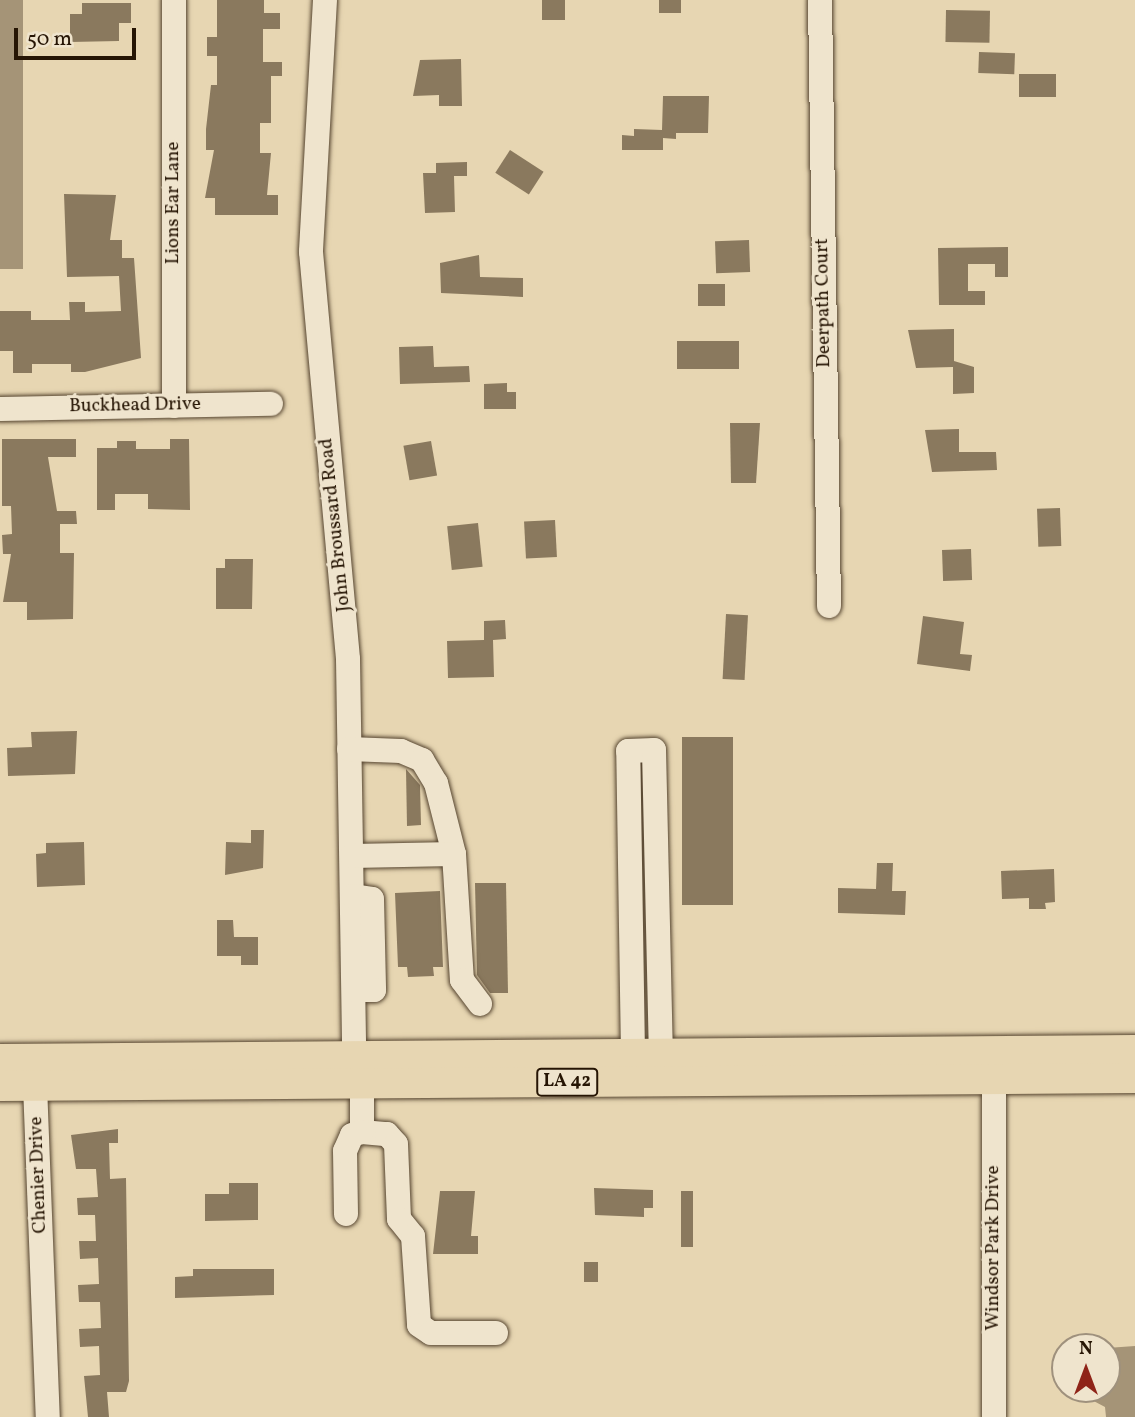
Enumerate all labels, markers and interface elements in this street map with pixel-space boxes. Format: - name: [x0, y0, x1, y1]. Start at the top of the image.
- scale bar: [18, 14, 140, 58]
- text: 50 m: [27, 25, 72, 54]
- street label: Lions Ear Lane: [163, 142, 185, 264]
- street label: Deerpath Court: [811, 238, 837, 368]
- street label: Buckhead Drive: [69, 393, 201, 419]
- street label: John Broussard Road: [316, 437, 356, 613]
- road number: LA 42: [536, 1068, 598, 1097]
- street label: Chenier Drive: [26, 1116, 52, 1234]
- street label: Windsor Park Drive: [983, 1165, 1005, 1331]
- north arrow: [1051, 1333, 1121, 1403]
- text: N: [1079, 1336, 1093, 1362]

